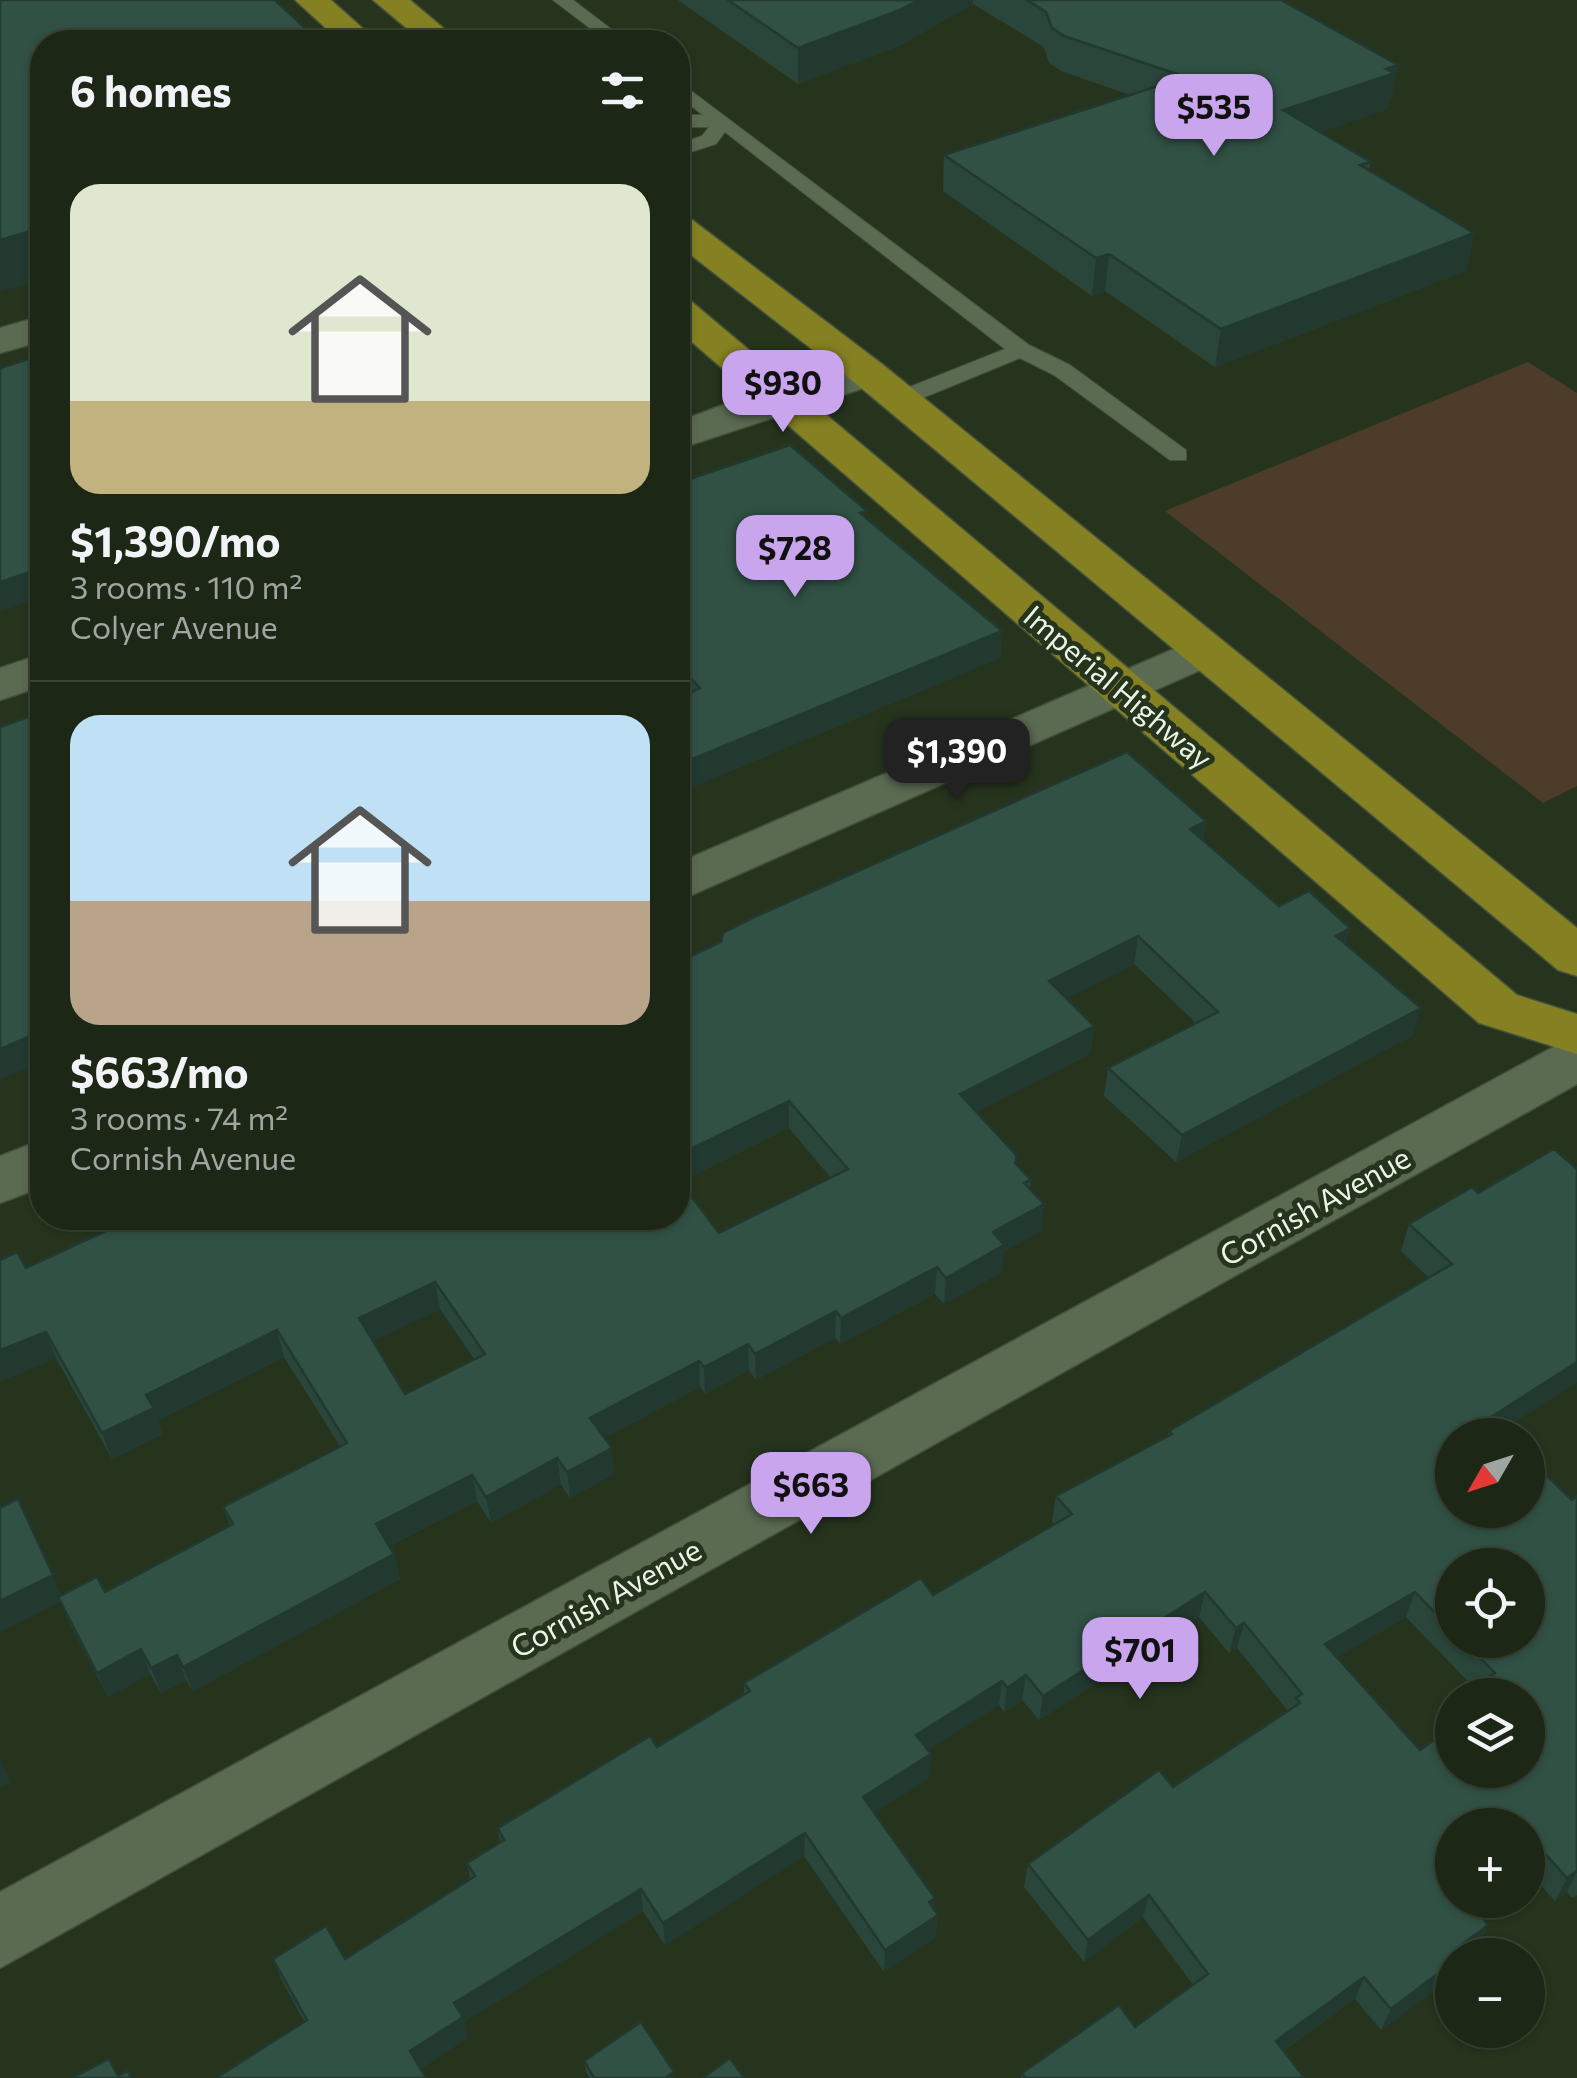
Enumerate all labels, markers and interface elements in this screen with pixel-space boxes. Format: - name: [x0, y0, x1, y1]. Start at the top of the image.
- icon: filters: [595, 63, 650, 118]
- text: 6 homes: [70, 64, 232, 116]
- pin: $535: [1155, 74, 1273, 159]
- text: $535: [1177, 86, 1251, 126]
- icon: home: [270, 249, 450, 429]
- pin: $930: [724, 350, 842, 435]
- text: $930: [744, 362, 822, 402]
- text: $1,390/mo: [70, 514, 280, 566]
- pin: $728: [736, 515, 854, 600]
- text: $728: [758, 527, 832, 567]
- text: 3 rooms · 110 m²: [70, 566, 302, 606]
- street label: Imperial Highway: [1017, 596, 1221, 776]
- text: Colyer Avenue: [70, 606, 278, 646]
- pin: $1,390: [876, 718, 1038, 803]
- text: $1,390: [907, 730, 1007, 770]
- icon: home: [270, 780, 450, 960]
- text: $663/mo: [70, 1045, 249, 1097]
- text: 3 rooms · 74 m²: [70, 1097, 288, 1137]
- text: Cornish Avenue: [70, 1137, 296, 1177]
- street label: Cornish Avenue: [1212, 1137, 1416, 1273]
- north arrow: [1435, 1418, 1545, 1528]
- map controls: [1435, 1418, 1545, 2048]
- pin: $663: [752, 1452, 870, 1537]
- text: $663: [773, 1464, 849, 1504]
- street label: Cornish Avenue: [503, 1529, 707, 1665]
- button: locate: [1435, 1548, 1545, 1658]
- pin: $701: [1081, 1617, 1199, 1702]
- text: $701: [1104, 1629, 1176, 1669]
- button: layers: [1435, 1678, 1545, 1788]
- button: +: [1435, 1808, 1545, 1918]
- button: −: [1435, 1938, 1545, 2048]

